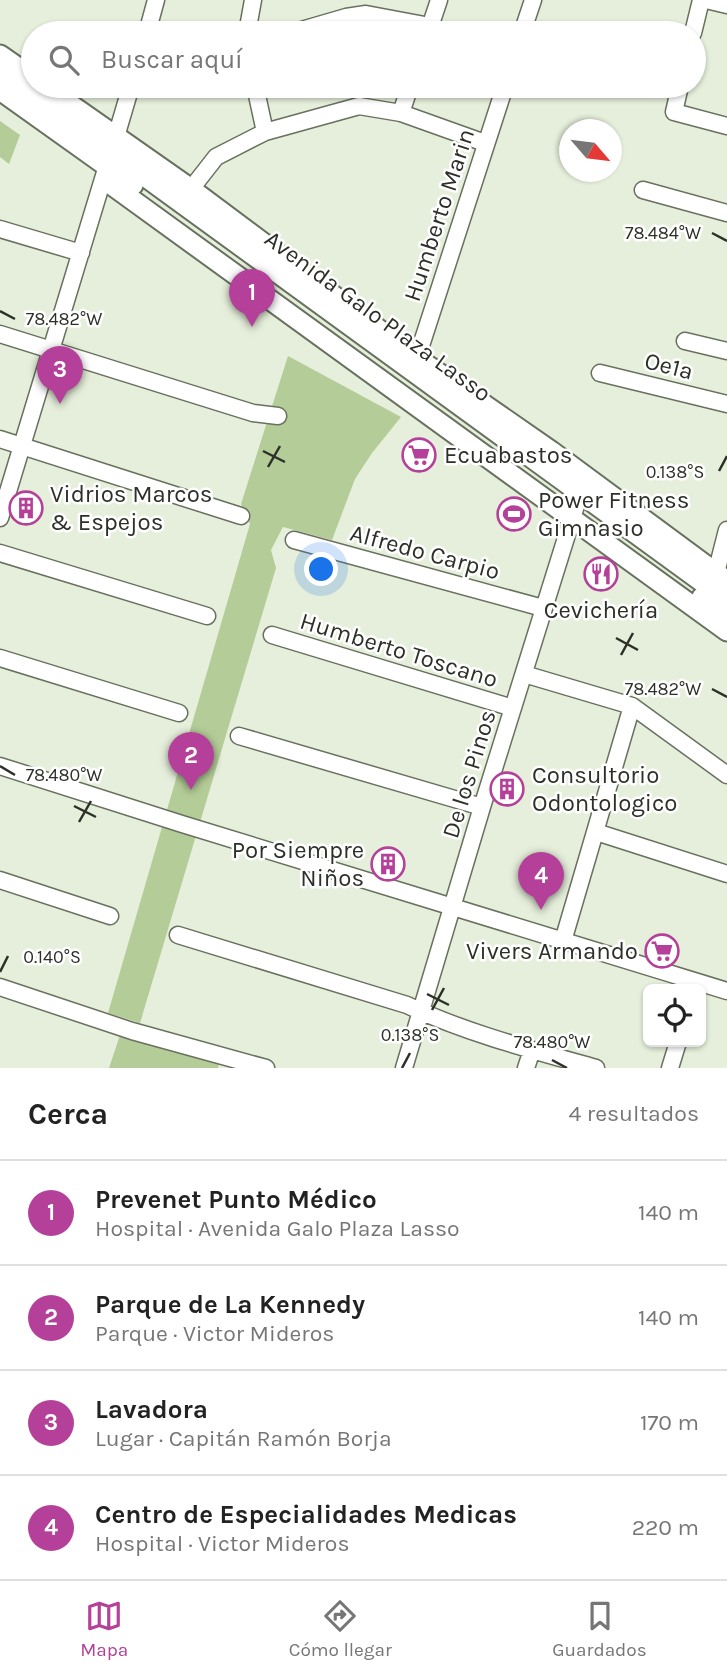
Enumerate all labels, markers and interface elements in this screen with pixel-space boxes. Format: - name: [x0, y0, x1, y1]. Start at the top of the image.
- search box: [21, 21, 706, 98]
- icon: search: [45, 41, 83, 79]
- text: Buscar aquí: [101, 44, 243, 75]
- north arrow: [559, 119, 622, 182]
- street label: Humberto Marin: [398, 125, 480, 305]
- text: 78.484°W: [625, 222, 701, 244]
- street label: Avenida Galo Plaza Lasso: [259, 224, 497, 408]
- pin: 1: [229, 269, 275, 327]
- text: 78.482°W: [26, 308, 102, 330]
- pin: 3: [37, 346, 83, 404]
- street label: Oe1a: [642, 346, 696, 386]
- supermarket icon: Ecuabastos: [400, 436, 438, 474]
- place label: Ecuabastos: [444, 441, 572, 469]
- text: 0.138°S: [646, 461, 704, 483]
- place label: Vidrios Marcos & Espejos: [50, 480, 212, 536]
- place label: Power Fitness Gimnasio: [538, 486, 689, 542]
- building icon: Vidrios Marcos & Espejos: [7, 489, 45, 527]
- sports icon: Power Fitness Gimnasio: [495, 495, 533, 533]
- street label: Alfredo Carpio: [347, 519, 503, 585]
- your location: [304, 552, 338, 586]
- restaurant icon: Cevichería: [582, 555, 620, 593]
- place label: Cevichería: [544, 596, 658, 624]
- street label: Humberto Toscano: [297, 607, 501, 693]
- text: 78.482°W: [625, 678, 701, 700]
- street label: De los Pinos: [436, 706, 502, 842]
- pin: 2: [168, 732, 214, 790]
- place label: Consultorio Odontologico: [532, 761, 678, 817]
- text: 78.480°W: [26, 764, 102, 786]
- building icon: Consultorio Odontologico: [488, 770, 526, 808]
- place label: Por Siempre Niños: [232, 836, 364, 892]
- building icon: Por Siempre Niños: [369, 845, 407, 883]
- pin: 4: [518, 852, 564, 910]
- supermarket icon: Vivers Armando: [643, 932, 681, 970]
- place label: Vivers Armando: [466, 937, 638, 965]
- text: 0.140°S: [23, 946, 81, 968]
- map controls: [643, 984, 706, 1047]
- button: locate: [643, 984, 706, 1047]
- text: 0.138°S: [381, 1024, 439, 1046]
- text: 78.480°W: [514, 1031, 590, 1053]
- text: Cerca: [28, 1096, 108, 1132]
- text: 4 resultados: [569, 1100, 699, 1127]
- text: Prevenet Punto Médico: [95, 1184, 377, 1215]
- text: 1: [47, 1199, 55, 1226]
- text: 140 m: [638, 1199, 699, 1226]
- text: Hospital · Avenida Galo Plaza Lasso: [95, 1215, 460, 1242]
- text: Parque de La Kennedy: [95, 1289, 365, 1320]
- text: 2: [44, 1304, 58, 1331]
- text: 140 m: [638, 1304, 699, 1331]
- text: Parque · Victor Mideros: [95, 1320, 334, 1347]
- text: Lavadora: [95, 1394, 208, 1425]
- text: 3: [44, 1409, 58, 1436]
- text: 170 m: [640, 1409, 699, 1436]
- text: Lugar · Capitán Ramón Borja: [95, 1425, 392, 1452]
- text: Centro de Especialidades Medicas: [95, 1499, 517, 1530]
- text: 4: [44, 1514, 58, 1541]
- text: 220 m: [632, 1514, 699, 1541]
- text: Hospital · Victor Mideros: [95, 1530, 350, 1557]
- tab: Mapa: [80, 1597, 128, 1661]
- tab: Cómo llegar: [289, 1597, 392, 1661]
- tab: Guardados: [552, 1597, 647, 1661]

